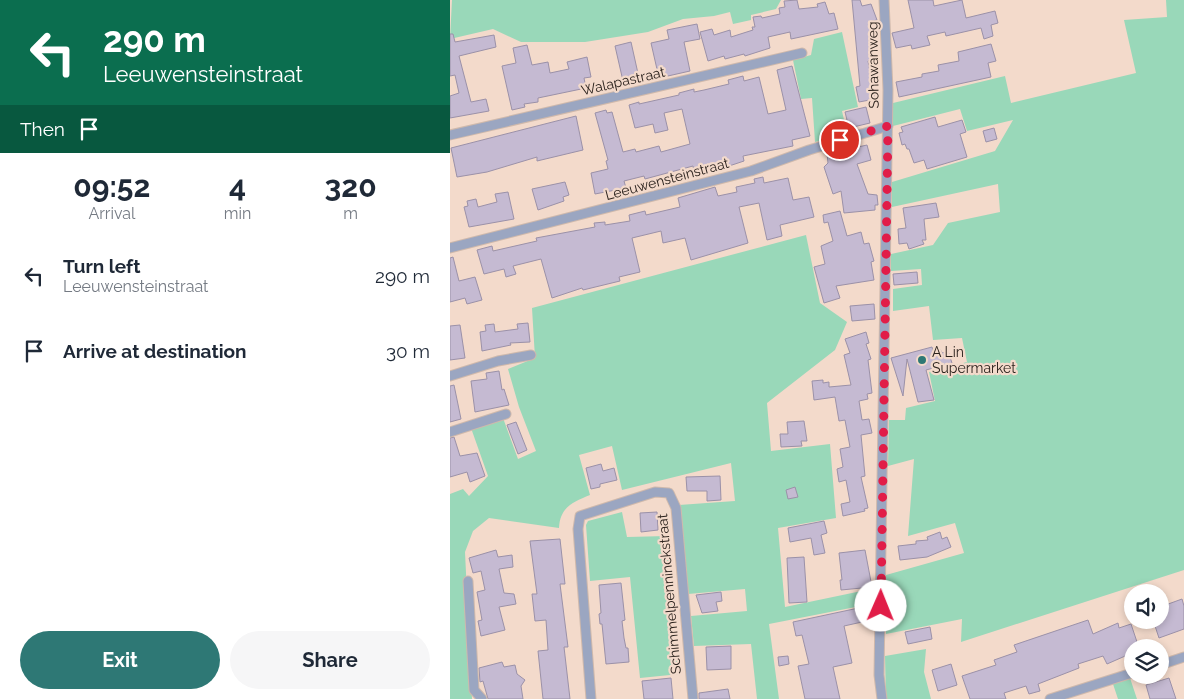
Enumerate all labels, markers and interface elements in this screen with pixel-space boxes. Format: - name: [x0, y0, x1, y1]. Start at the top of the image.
- text: 290 m: [103, 19, 206, 60]
- icon: left: [20, 20, 85, 85]
- street label: Sohawanweg: [864, 21, 882, 109]
- text: Leeuwensteinstraat: [103, 61, 303, 87]
- street label: Walapastraat: [580, 64, 667, 98]
- icon: arrive: [75, 115, 103, 143]
- text: Then: [20, 118, 65, 140]
- pin: [819, 119, 861, 161]
- icon: arrive: [826, 126, 854, 154]
- street label: Leeuwensteinstraat: [603, 155, 731, 203]
- text: 09:52: [73, 169, 150, 204]
- text: 4: [229, 169, 246, 204]
- text: 320: [325, 169, 377, 204]
- text: Arrival: [88, 204, 135, 223]
- text: min: [224, 204, 251, 223]
- text: m: [343, 204, 358, 223]
- text: Turn left: [63, 255, 140, 277]
- icon: left: [20, 262, 48, 290]
- text: 290 m: [375, 265, 430, 287]
- text: Leeuwensteinstraat: [63, 277, 208, 296]
- icon: arrive: [20, 337, 48, 365]
- text: Arrive at destination: [63, 340, 247, 362]
- text: 30 m: [386, 340, 430, 362]
- place label: A Lin Supermarket: [932, 344, 1016, 376]
- marker: A Lin Supermarket: [916, 354, 928, 366]
- street label: Schimmelpenninckstraat: [654, 513, 684, 675]
- position arrow: [854, 579, 906, 631]
- map controls: [1124, 584, 1169, 684]
- button: sound: [1124, 584, 1169, 629]
- button: Exit: [20, 631, 220, 689]
- button: Share: [230, 631, 430, 689]
- button: layers: [1124, 639, 1169, 684]

